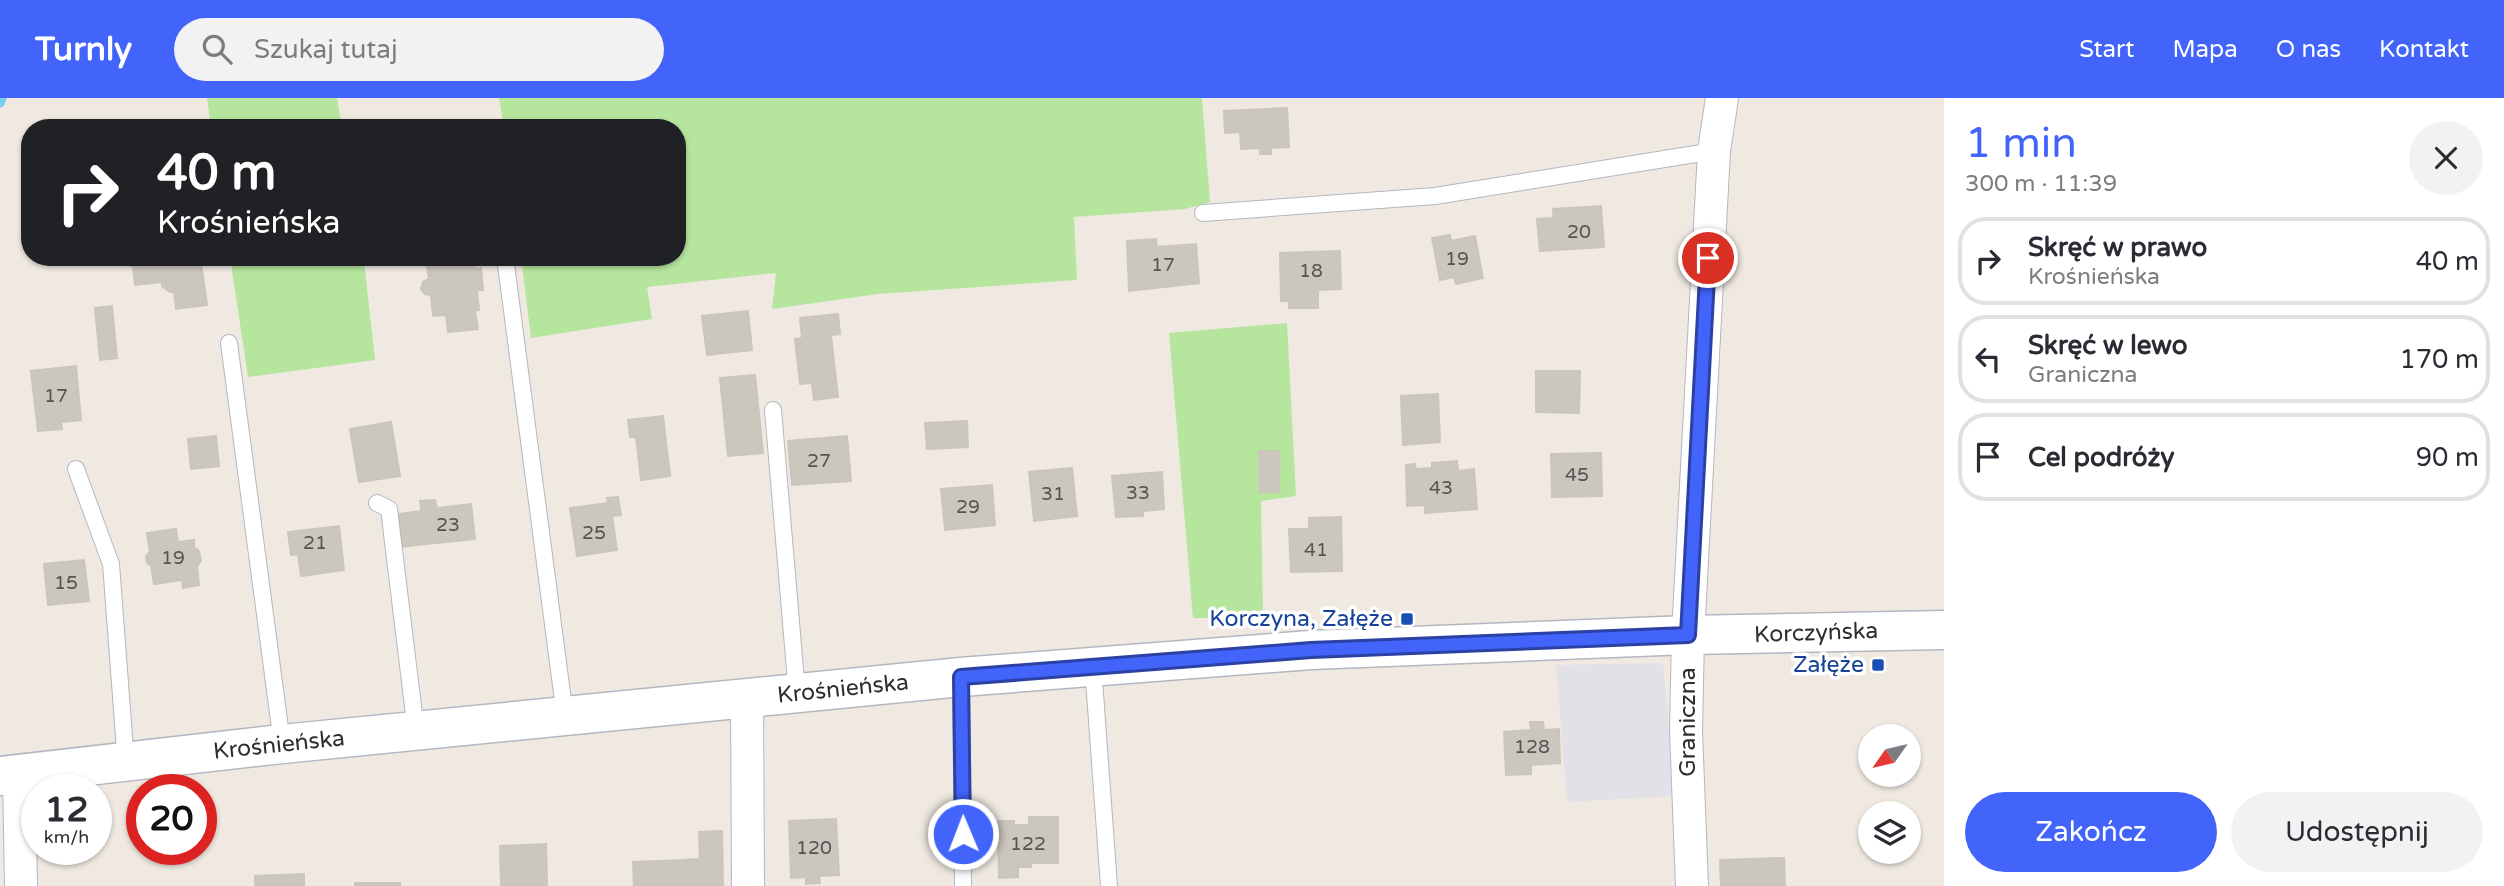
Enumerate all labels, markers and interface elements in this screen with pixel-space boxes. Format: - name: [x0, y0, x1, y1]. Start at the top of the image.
- search box: [174, 18, 664, 81]
- text: Turnly: [35, 30, 132, 69]
- icon: search: [198, 30, 236, 68]
- text: Szukaj tutaj: [254, 34, 398, 65]
- text: Start: [2079, 35, 2134, 64]
- text: Mapa: [2172, 35, 2238, 64]
- text: O nas: [2276, 35, 2341, 64]
- text: Kontakt: [2379, 35, 2469, 64]
- text: 1 min: [1965, 118, 2077, 169]
- button: close: [2409, 121, 2483, 195]
- text: 40 m: [157, 144, 276, 203]
- icon: right: [42, 147, 133, 238]
- text: 300 m · 11:39: [1965, 170, 2117, 198]
- text: Krośnieńska: [157, 204, 341, 242]
- house number: 20: [1567, 221, 1591, 243]
- pin: [1678, 228, 1738, 288]
- text: Skręć w prawo: [2028, 232, 2207, 263]
- icon: arrive: [1689, 239, 1727, 277]
- icon: right: [1969, 242, 2007, 280]
- text: 40 m: [2416, 246, 2479, 277]
- house number: 19: [1445, 248, 1469, 270]
- house number: 17: [1151, 254, 1175, 276]
- house number: 18: [1299, 260, 1323, 282]
- text: Krośnieńska: [2028, 263, 2160, 291]
- text: Skręć w lewo: [2028, 330, 2188, 361]
- icon: left: [1969, 340, 2007, 378]
- text: 170 m: [2399, 344, 2479, 375]
- text: Graniczna: [2028, 361, 2138, 389]
- house number: 17: [44, 385, 68, 407]
- icon: arrive: [1969, 438, 2007, 476]
- text: Cel podróży: [2028, 442, 2175, 473]
- text: 90 m: [2416, 442, 2479, 473]
- house number: 27: [807, 450, 831, 472]
- house number: 45: [1565, 464, 1589, 486]
- house number: 43: [1429, 477, 1453, 499]
- house number: 33: [1126, 482, 1150, 504]
- house number: 31: [1041, 483, 1065, 505]
- house number: 29: [956, 496, 980, 518]
- house number: 23: [436, 514, 460, 536]
- house number: 25: [582, 522, 606, 544]
- house number: 21: [303, 532, 327, 554]
- house number: 41: [1304, 539, 1328, 561]
- house number: 19: [161, 547, 185, 569]
- house number: 15: [54, 572, 78, 594]
- place label: Korczyna, Załęże: [1209, 605, 1393, 633]
- marker: Korczyna, Załęże: [1399, 611, 1415, 627]
- street label: Korczyńska: [1753, 617, 1879, 649]
- place label: Załęże: [1793, 651, 1864, 679]
- marker: Załęże: [1870, 657, 1886, 673]
- street label: Graniczna: [1674, 667, 1702, 777]
- street label: Krośnieńska: [776, 668, 910, 710]
- street label: Krośnieńska: [212, 724, 346, 766]
- north arrow: [1858, 724, 1922, 788]
- map controls: [1858, 724, 1921, 864]
- house number: 128: [1514, 736, 1550, 758]
- speed limit sign: 20: [126, 774, 217, 865]
- text: 12: [45, 789, 88, 831]
- button: Zakończ: [1965, 792, 2217, 872]
- button: Udostępnij: [2231, 792, 2483, 872]
- position arrow: [926, 797, 1000, 871]
- button: layers: [1858, 801, 1921, 864]
- text: km/h: [44, 826, 89, 848]
- house number: 122: [1010, 833, 1046, 855]
- house number: 120: [796, 837, 832, 859]

